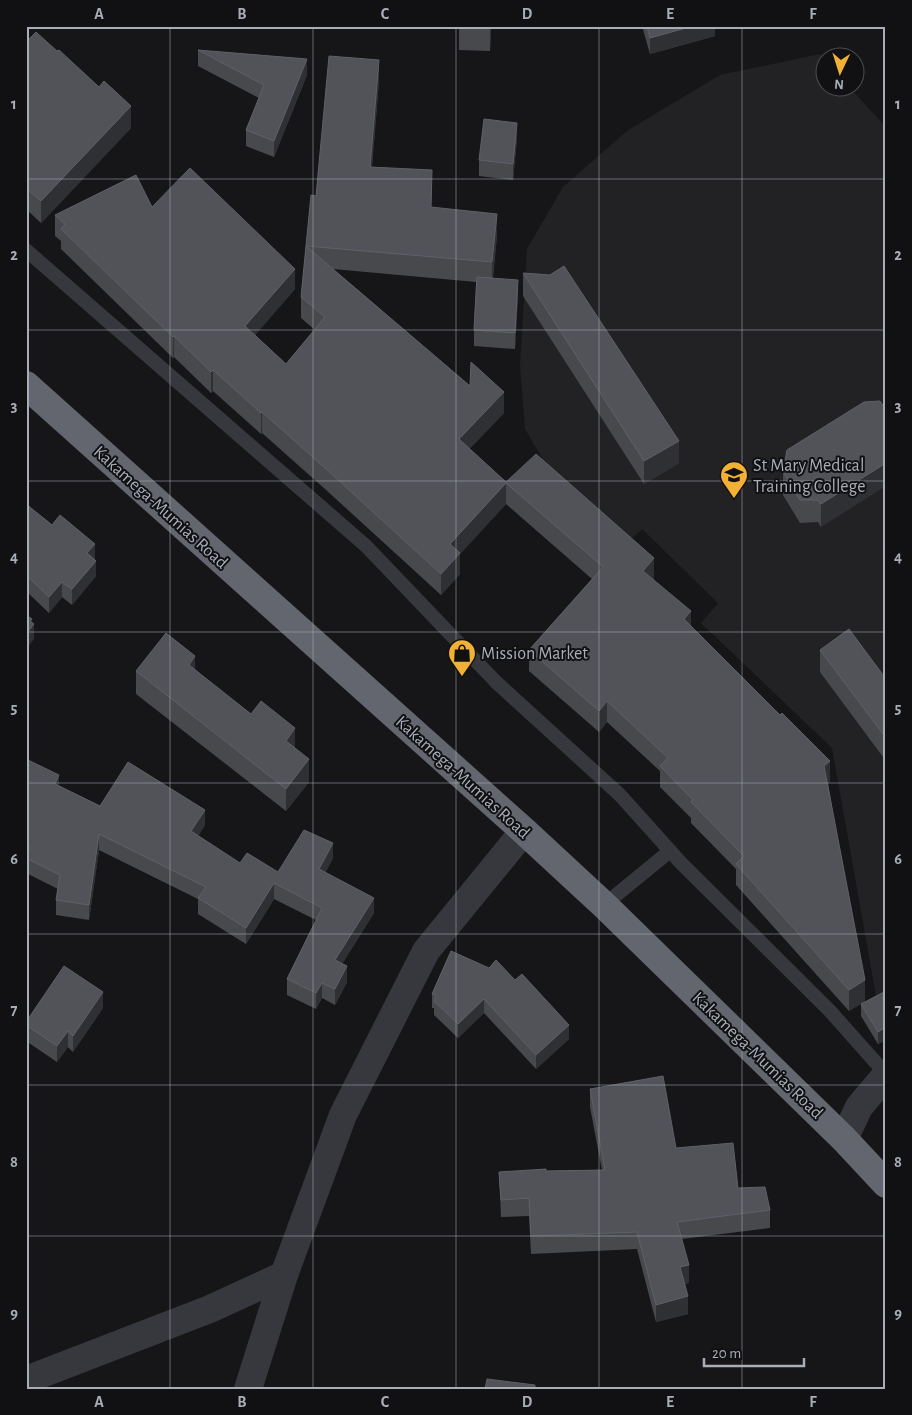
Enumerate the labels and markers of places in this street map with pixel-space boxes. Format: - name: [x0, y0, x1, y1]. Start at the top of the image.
- place label: St Mary Medical Training College: [753, 457, 866, 496]
- school or university icon: St Mary Medical Training College: [719, 460, 749, 499]
- shop icon: Mission Market: [447, 638, 477, 677]
- place label: Mission Market: [481, 645, 588, 663]

